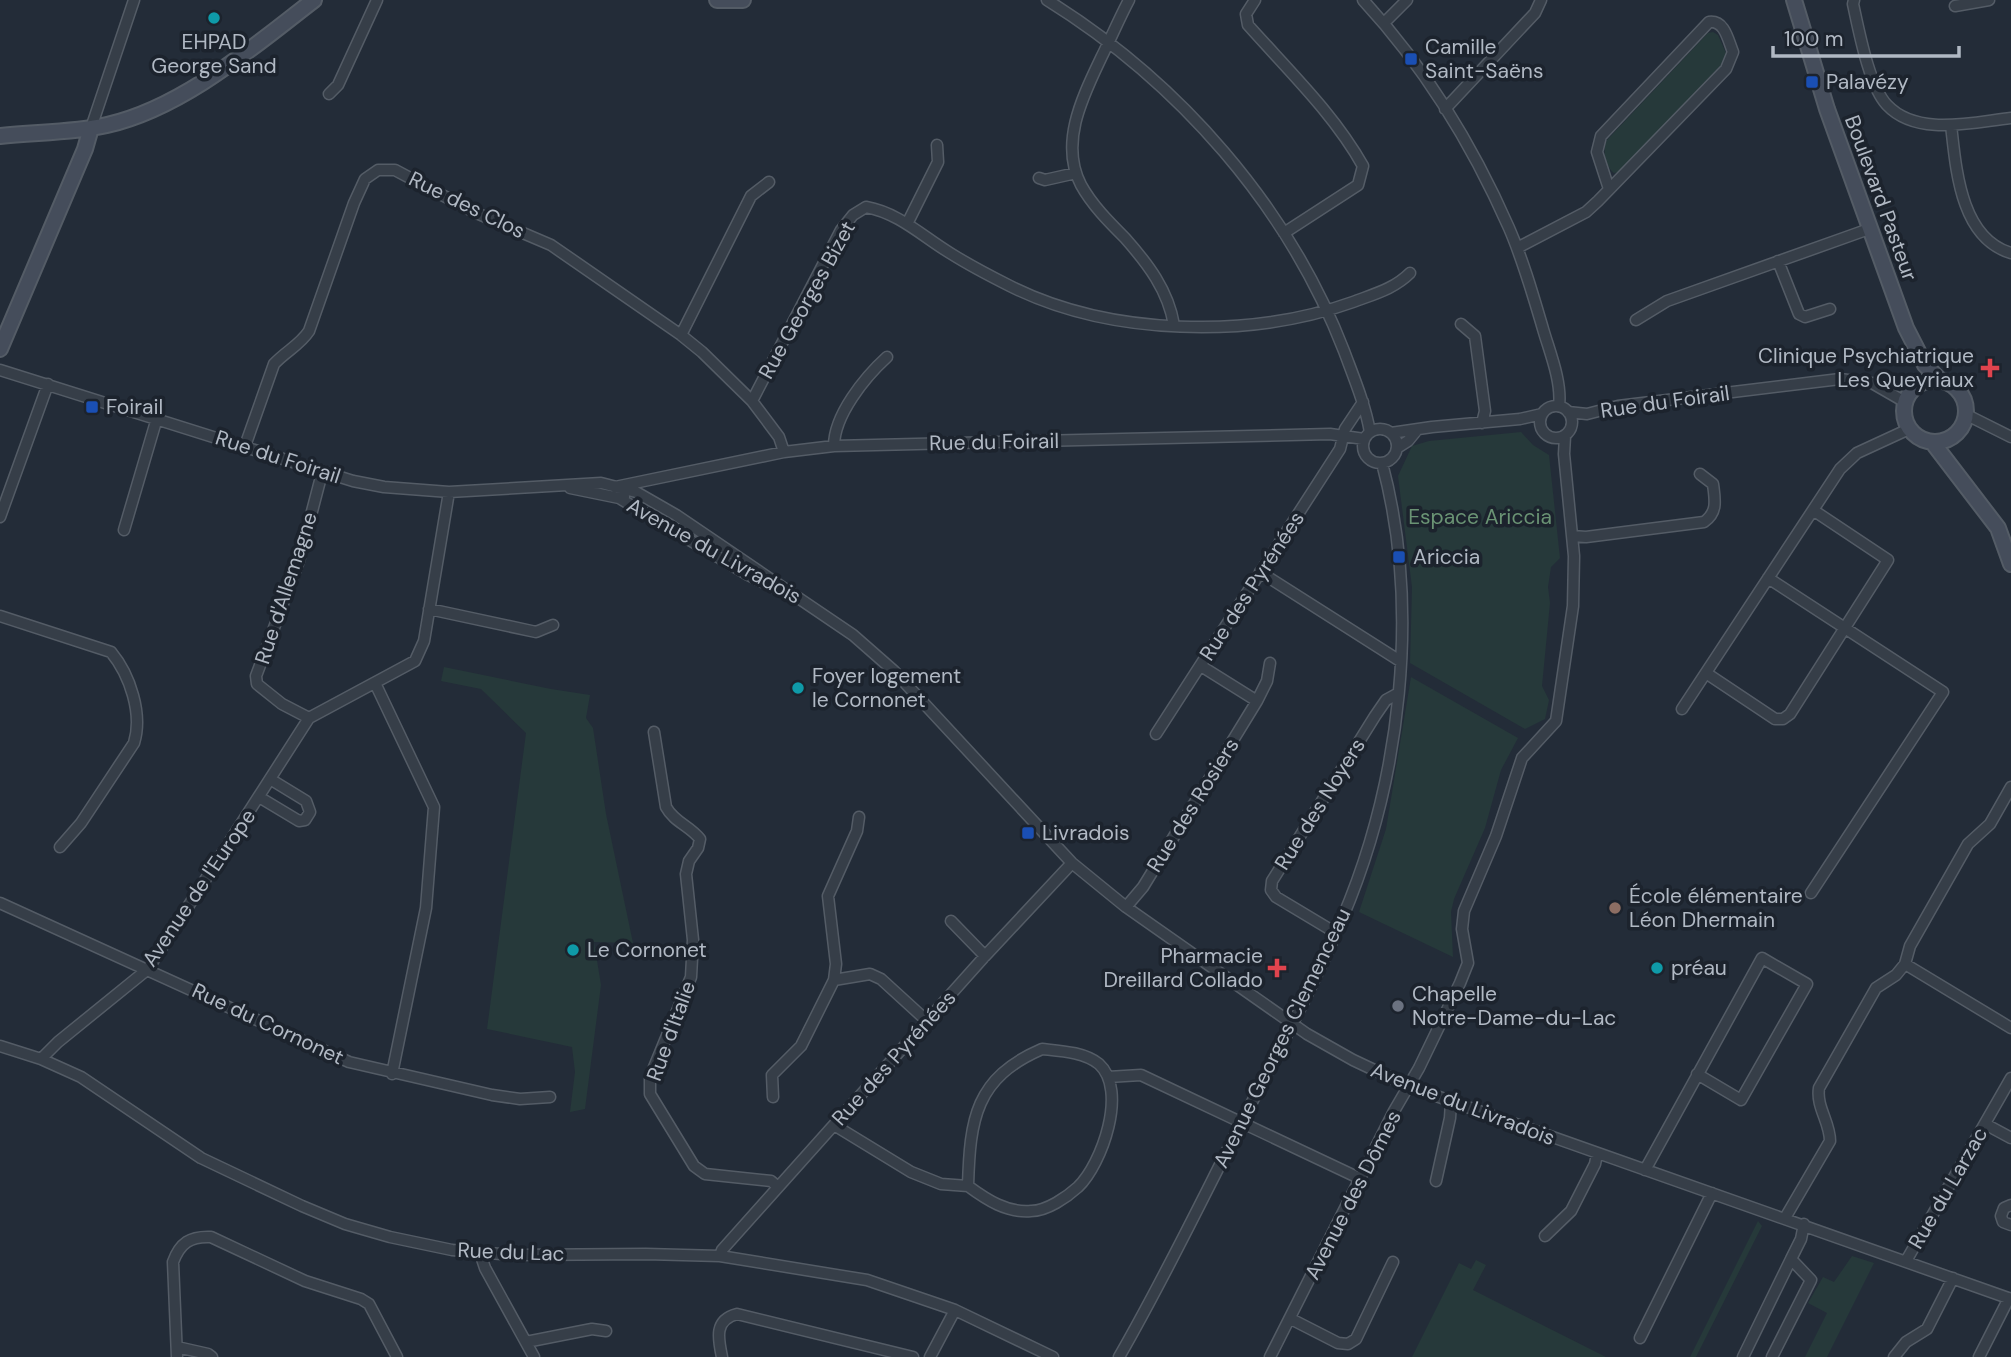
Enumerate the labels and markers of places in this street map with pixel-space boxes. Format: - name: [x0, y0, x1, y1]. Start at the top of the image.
- marker: EHPAD George Sand: [206, 10, 222, 26]
- place label: EHPAD George Sand: [151, 28, 277, 80]
- place label: Camille Saint-Saëns: [1425, 33, 1543, 85]
- marker: Camille Saint-Saëns: [1403, 51, 1419, 67]
- place label: Palavézy: [1826, 68, 1909, 96]
- marker: Palavézy: [1804, 74, 1820, 90]
- place label: Clinique Psychiatrique Les Queyriaux: [1758, 342, 1974, 394]
- marker: Clinique Psychiatrique Les Queyriaux: [1980, 358, 2000, 378]
- place label: Foirail: [106, 393, 163, 421]
- marker: Foirail: [84, 399, 100, 415]
- place label: Ariccia: [1413, 543, 1480, 571]
- marker: Ariccia: [1391, 549, 1407, 565]
- place label: Foyer logement le Cornonet: [812, 662, 961, 714]
- marker: Foyer logement le Cornonet: [790, 680, 806, 696]
- place label: Livradois: [1042, 819, 1130, 847]
- marker: Livradois: [1020, 825, 1036, 841]
- place label: École élémentaire Léon Dhermain: [1629, 882, 1803, 934]
- marker: École élémentaire Léon Dhermain: [1607, 900, 1623, 916]
- place label: Le Cornonet: [587, 936, 707, 964]
- marker: Le Cornonet: [565, 942, 581, 958]
- place label: Pharmacie Dreillard Collado: [1103, 942, 1263, 994]
- place label: préau: [1671, 954, 1727, 982]
- marker: Pharmacie Dreillard Collado: [1269, 960, 1285, 976]
- marker: préau: [1649, 960, 1665, 976]
- place label: Chapelle Notre-Dame-du-Lac: [1412, 980, 1616, 1032]
- marker: Chapelle Notre-Dame-du-Lac: [1390, 998, 1406, 1014]

